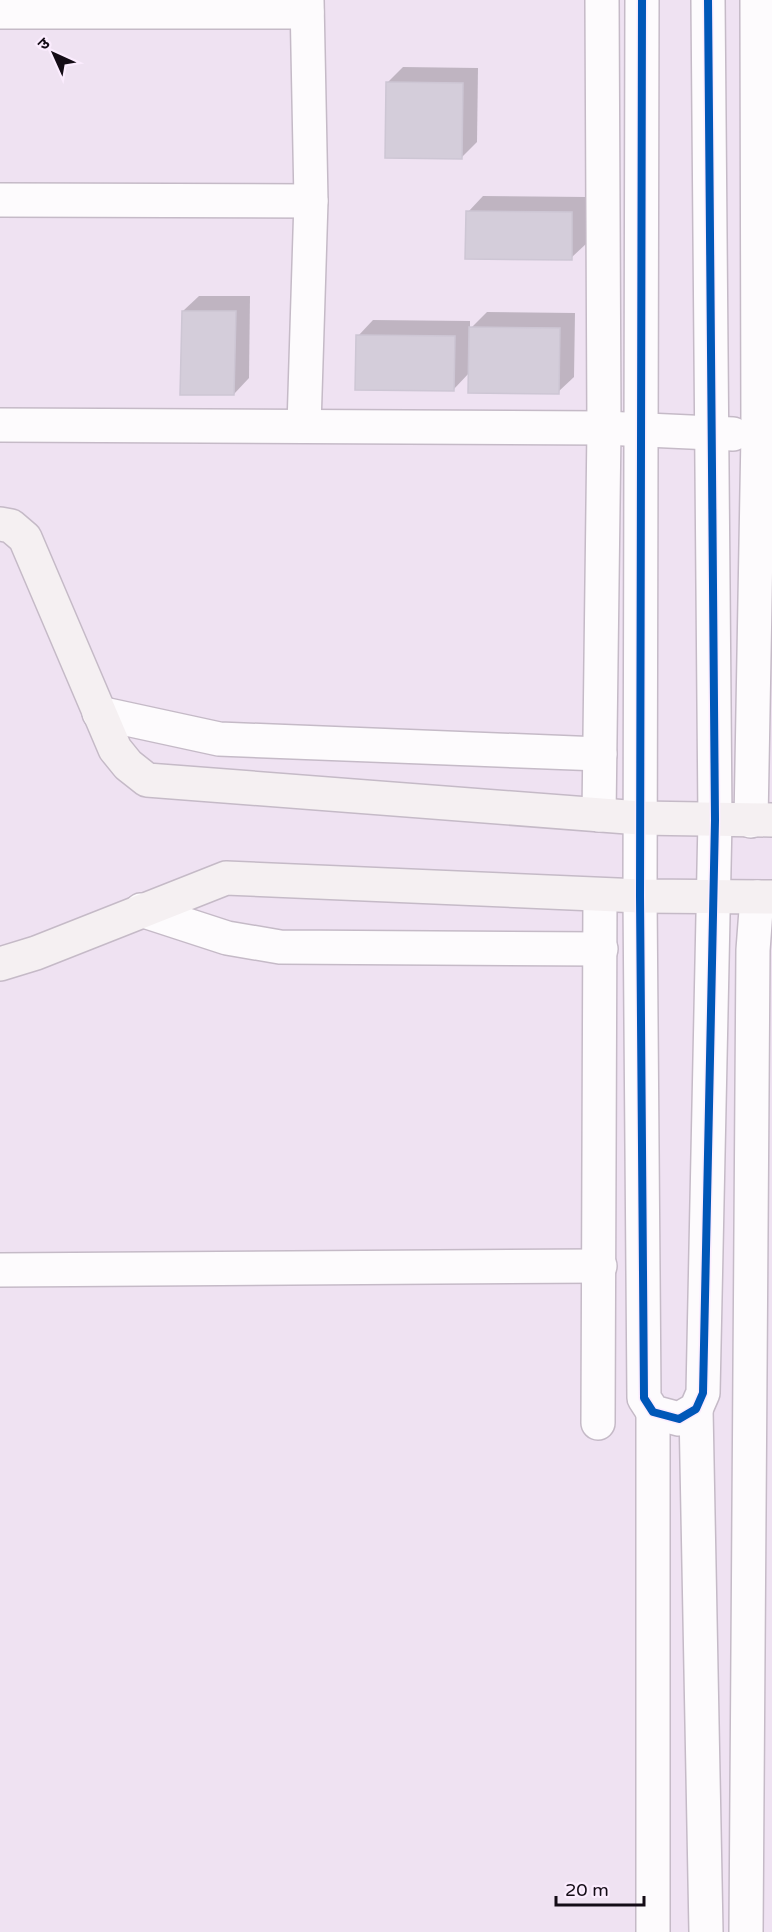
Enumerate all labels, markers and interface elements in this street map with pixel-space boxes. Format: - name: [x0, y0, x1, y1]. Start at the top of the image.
- north arrow: [24, 24, 84, 84]
- text: उ: [34, 33, 55, 54]
- scale bar: [556, 1869, 644, 1907]
- text: 20 m: [565, 1879, 609, 1901]

